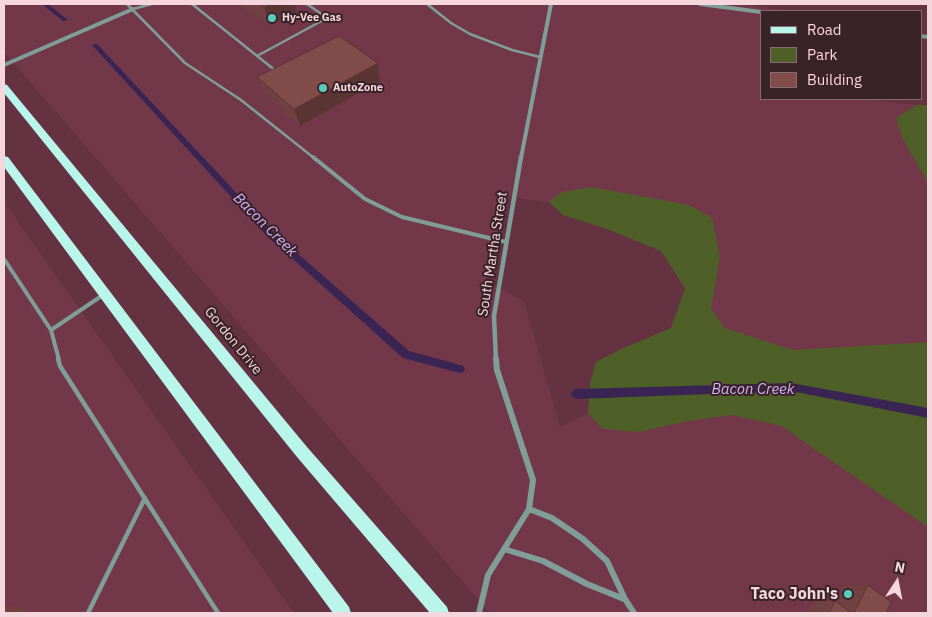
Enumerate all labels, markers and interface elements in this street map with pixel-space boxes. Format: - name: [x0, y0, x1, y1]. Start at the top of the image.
- legend: [760, 10, 922, 100]
- place label: Hy-Vee Gas: [282, 11, 341, 25]
- marker: Hy-Vee Gas: [266, 12, 278, 24]
- text: Road: [807, 20, 842, 39]
- text: Park: [807, 45, 837, 64]
- text: Building: [807, 70, 862, 89]
- place label: AutoZone: [333, 81, 383, 95]
- marker: AutoZone: [317, 82, 329, 94]
- water label: Bacon Creek: [229, 189, 301, 261]
- street label: South Martha Street: [475, 190, 511, 318]
- street label: Gordon Drive: [201, 304, 265, 378]
- water label: Bacon Creek: [711, 381, 795, 399]
- north arrow: [872, 557, 922, 607]
- text: N: [893, 557, 907, 577]
- place label: Taco John's: [751, 584, 838, 604]
- marker: Taco John's: [842, 588, 854, 600]

